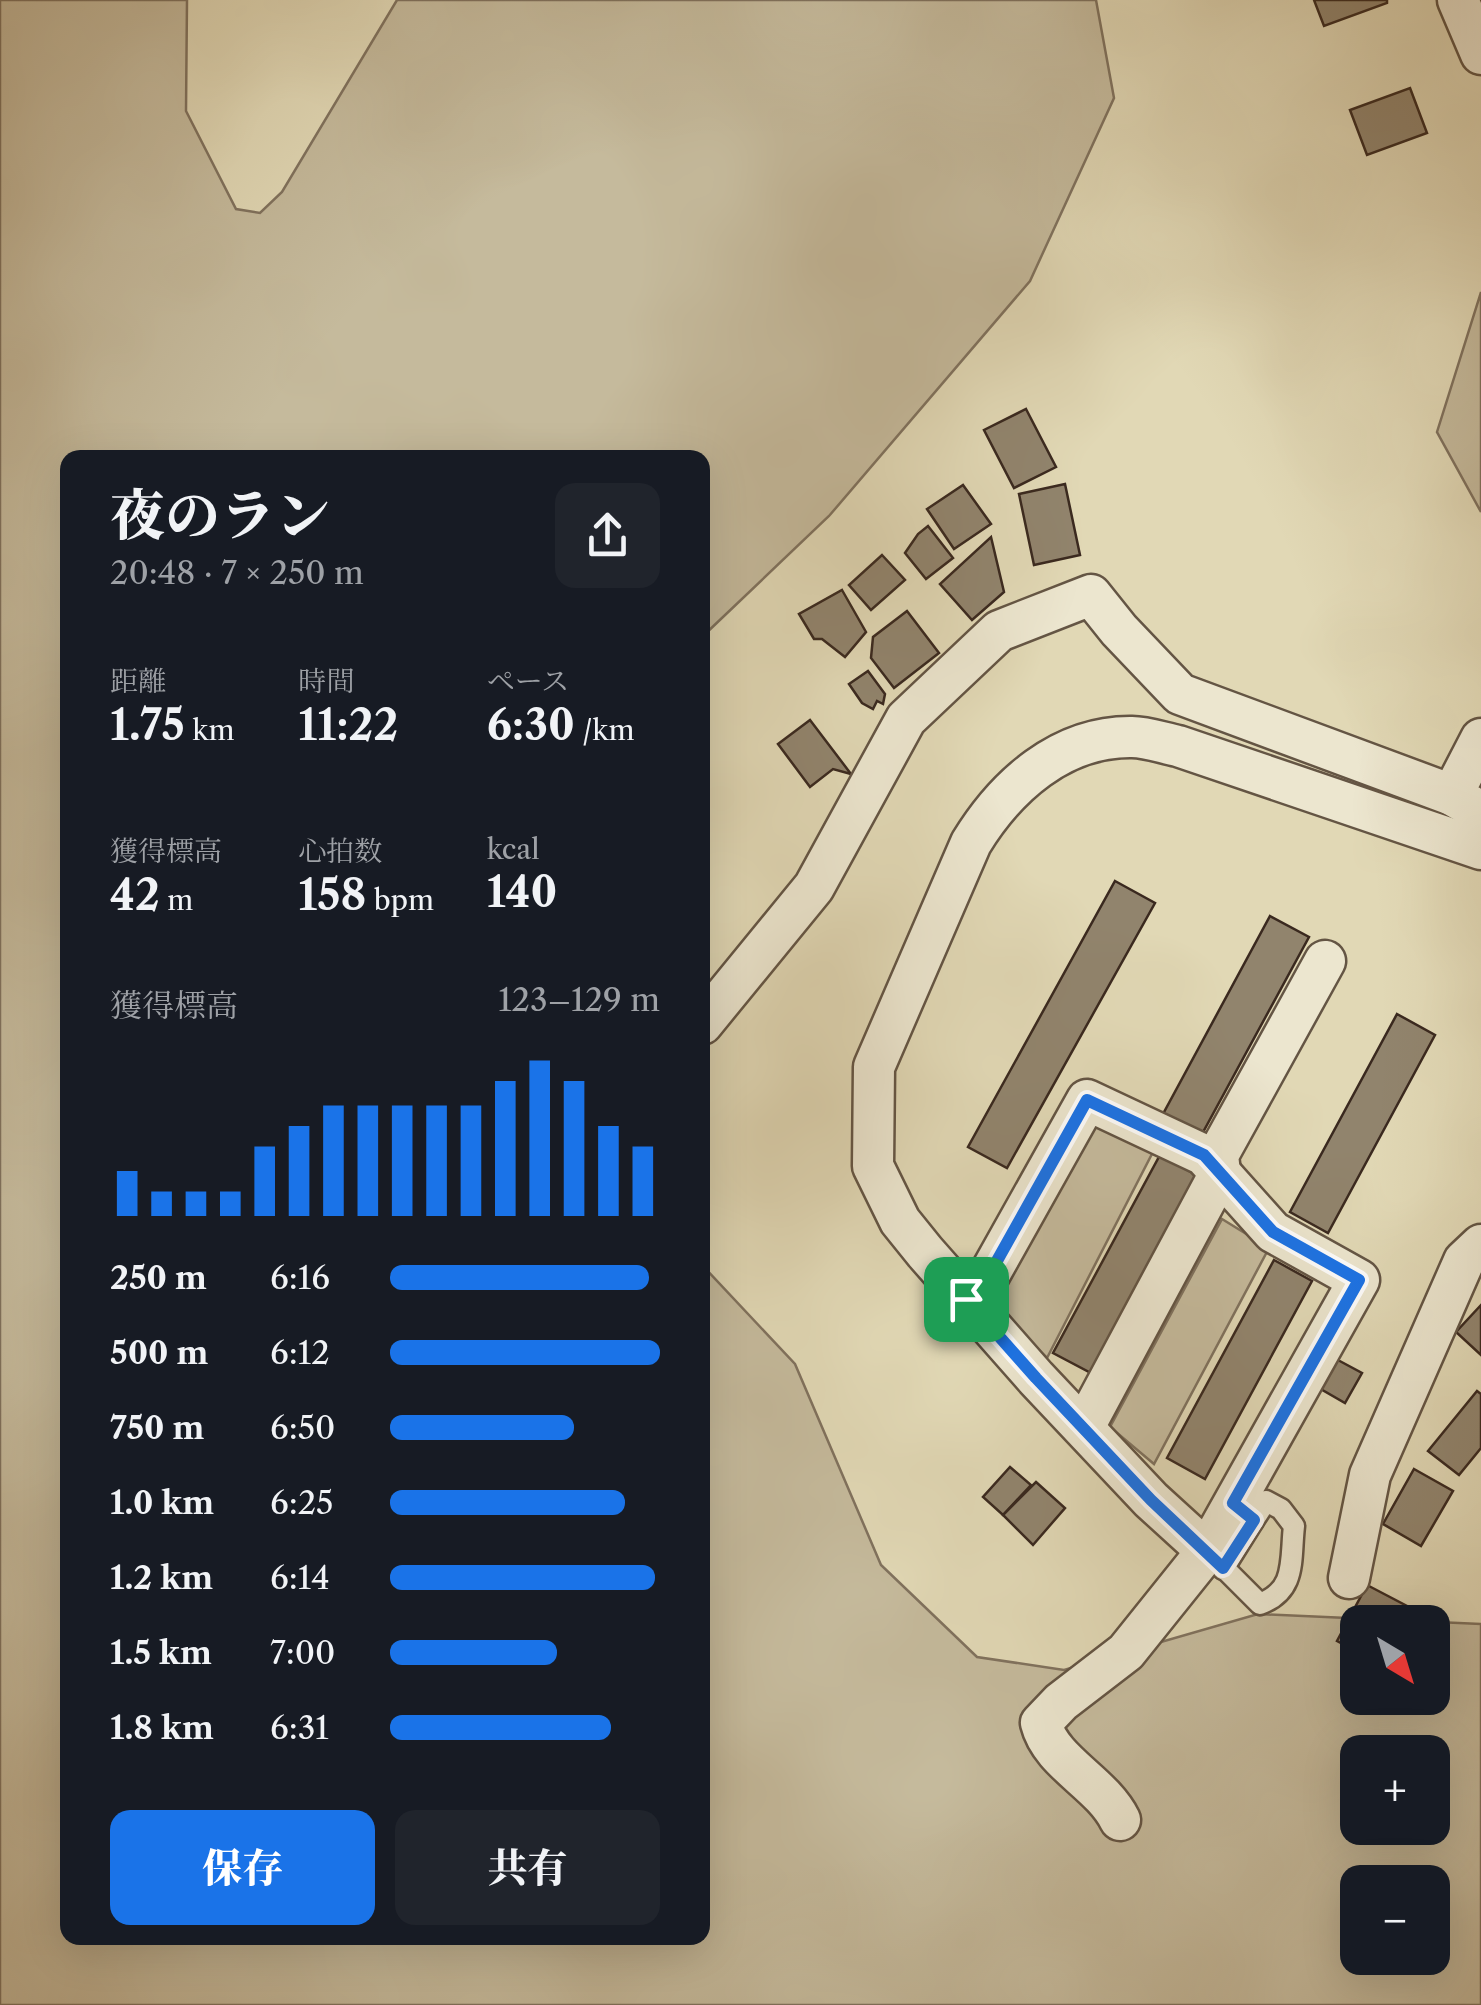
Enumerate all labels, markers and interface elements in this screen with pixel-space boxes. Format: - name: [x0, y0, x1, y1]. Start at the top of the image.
- text: 夜のラン: [110, 482, 330, 549]
- button: share: [555, 483, 660, 588]
- text: 20:48 · 7 × 250 m: [110, 553, 364, 592]
- text: 距離: [110, 664, 166, 698]
- text: 時間: [298, 664, 354, 698]
- text: ペース: [487, 664, 569, 698]
- text: 1.75: [110, 699, 185, 751]
- text: 11:22: [298, 699, 398, 751]
- text: 6:30: [487, 699, 575, 751]
- text: km: [185, 713, 234, 747]
- text: /km: [575, 713, 635, 747]
- text: kcal: [487, 832, 540, 866]
- text: 獲得標高: [110, 834, 222, 868]
- text: 心拍数: [298, 834, 382, 868]
- text: 140: [487, 866, 557, 918]
- text: 42: [110, 869, 160, 921]
- text: 158: [298, 869, 366, 921]
- text: m: [160, 883, 193, 917]
- text: bpm: [366, 883, 434, 917]
- text: 123–129 m: [498, 980, 660, 1019]
- text: 獲得標高: [110, 986, 238, 1025]
- pin: [924, 1257, 1009, 1342]
- text: 250 m: [110, 1258, 207, 1297]
- text: 6:16: [270, 1258, 330, 1297]
- icon: arrive: [939, 1272, 994, 1327]
- text: 500 m: [110, 1333, 208, 1372]
- text: 6:12: [270, 1333, 330, 1372]
- text: 750 m: [110, 1408, 204, 1447]
- text: 6:50: [270, 1408, 335, 1447]
- text: 1.0 km: [110, 1483, 214, 1522]
- text: 6:25: [270, 1483, 334, 1522]
- text: 1.2 km: [110, 1558, 213, 1597]
- text: 6:14: [270, 1558, 330, 1597]
- north arrow: [1340, 1605, 1450, 1715]
- map controls: [1340, 1605, 1450, 1975]
- text: 1.5 km: [110, 1633, 212, 1672]
- text: 7:00: [270, 1633, 335, 1672]
- text: 1.8 km: [110, 1708, 214, 1747]
- text: 6:31: [270, 1708, 329, 1747]
- button: +: [1340, 1735, 1450, 1845]
- button: 保存: [110, 1810, 375, 1925]
- button: 共有: [395, 1810, 660, 1925]
- button: −: [1340, 1865, 1450, 1975]

